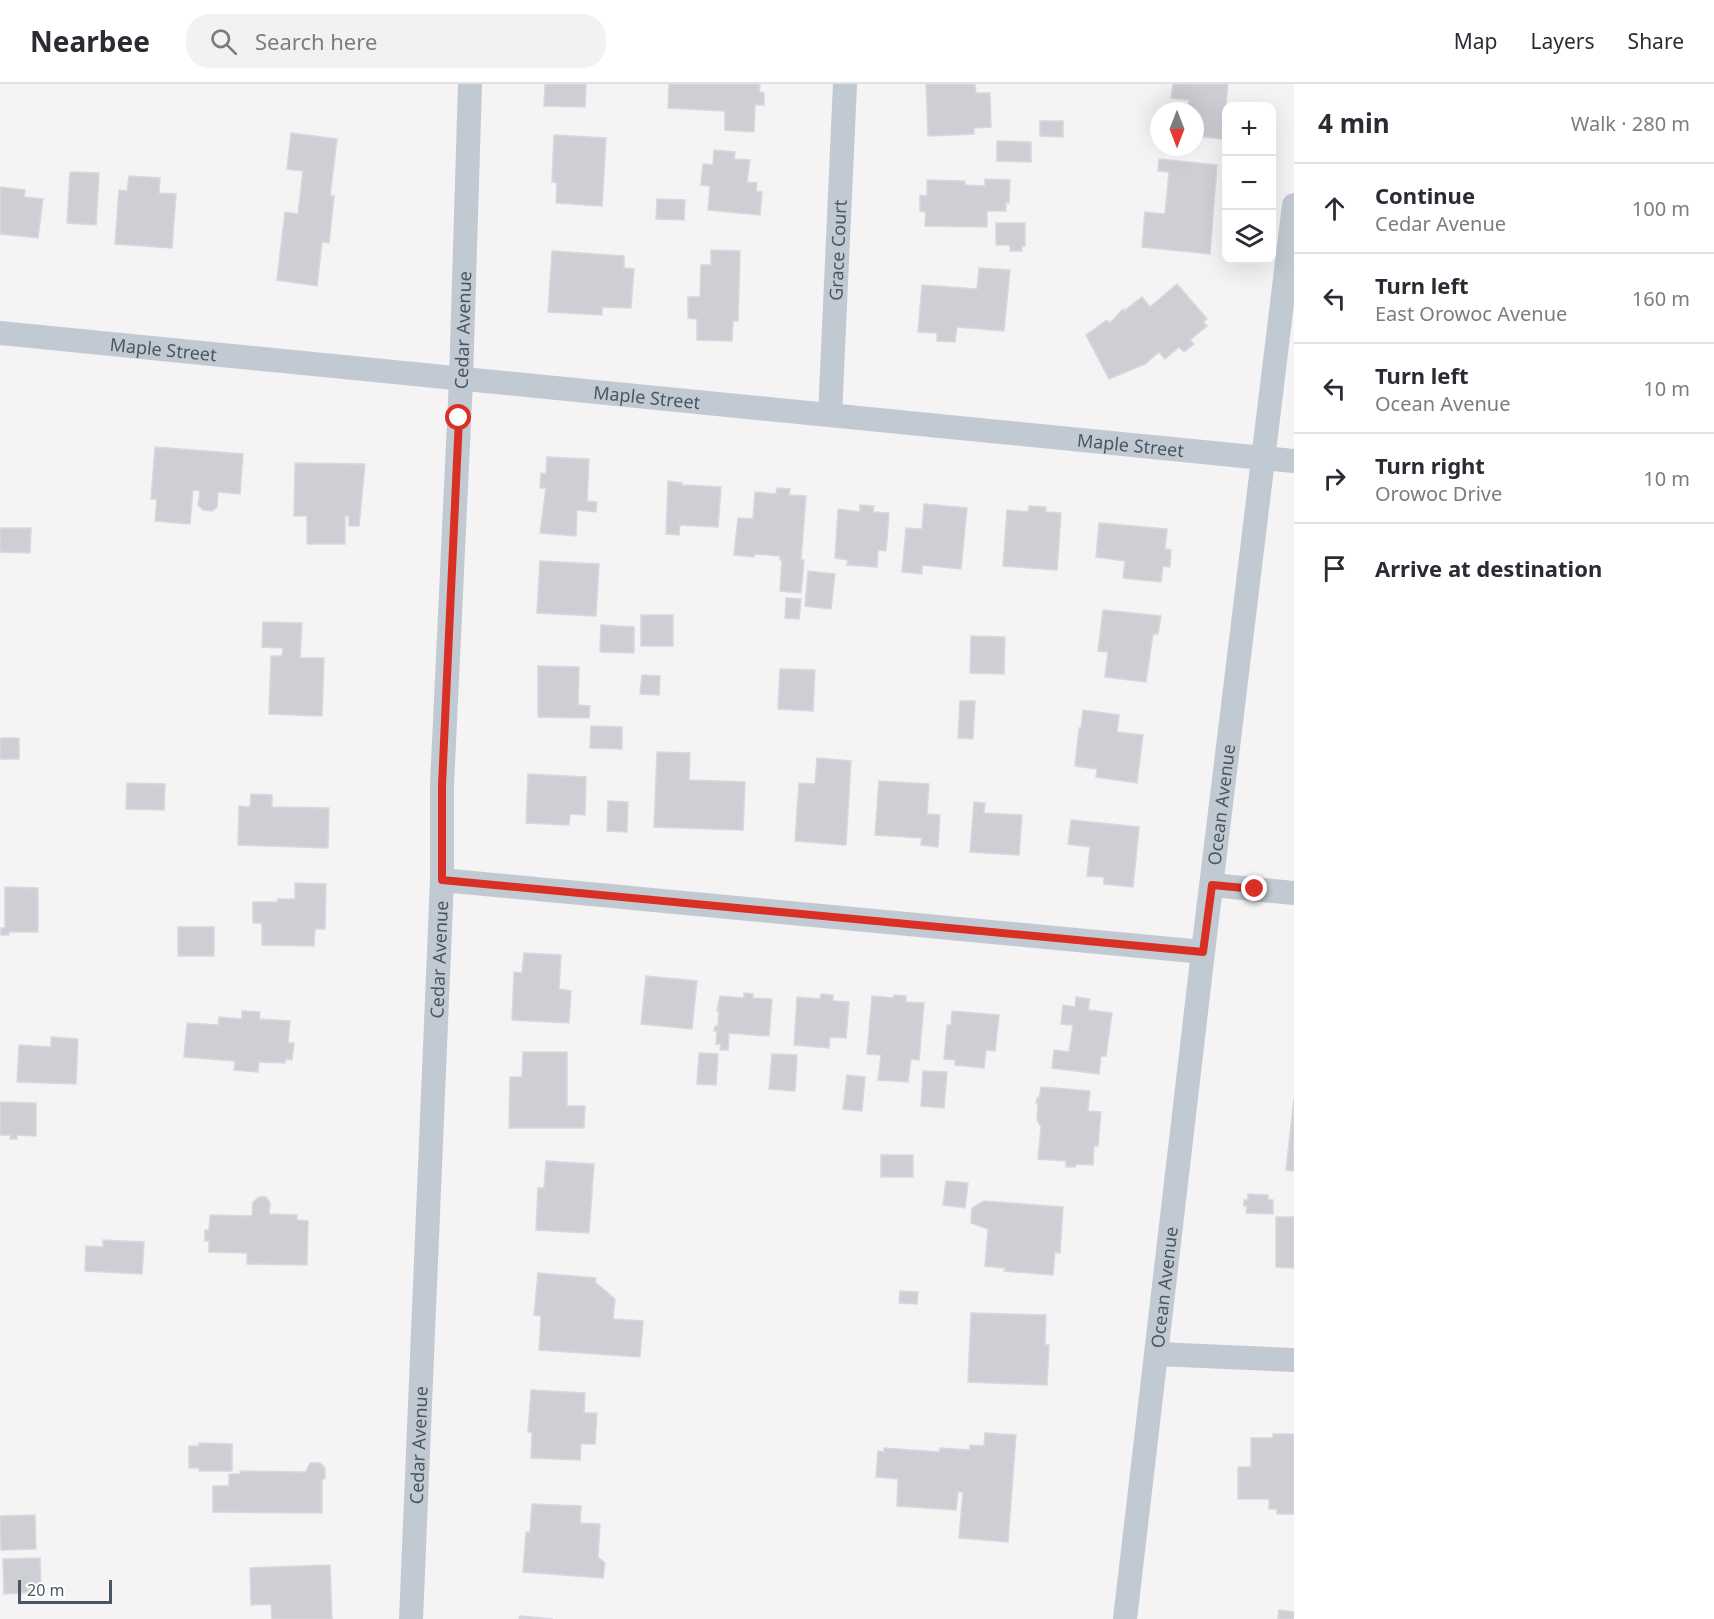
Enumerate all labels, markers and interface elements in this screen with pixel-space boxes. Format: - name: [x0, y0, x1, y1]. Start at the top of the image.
- search box: [186, 14, 606, 68]
- text: Nearbee: [30, 22, 150, 60]
- icon: search: [207, 25, 240, 58]
- text: Search here: [255, 26, 377, 56]
- text: Map: [1454, 27, 1498, 55]
- text: Layers: [1531, 27, 1595, 55]
- text: Share: [1628, 27, 1684, 55]
- north arrow: [1150, 102, 1204, 156]
- map controls: [1222, 102, 1276, 264]
- button: +: [1222, 102, 1276, 156]
- text: 4 min: [1318, 105, 1390, 141]
- text: Walk · 280 m: [1571, 110, 1690, 137]
- button: −: [1222, 156, 1276, 210]
- text: Continue: [1375, 180, 1475, 210]
- icon: ahead: [1318, 192, 1351, 225]
- text: 100 m: [1632, 195, 1690, 222]
- street label: Grace Court: [823, 199, 852, 301]
- button: layers: [1222, 210, 1276, 264]
- text: Cedar Avenue: [1375, 210, 1506, 237]
- text: Turn left: [1375, 270, 1469, 300]
- street label: Cedar Avenue: [449, 271, 476, 390]
- icon: left: [1318, 282, 1351, 315]
- text: 160 m: [1632, 285, 1690, 312]
- text: East Orowoc Avenue: [1375, 300, 1567, 327]
- street label: Maple Street: [109, 332, 218, 366]
- text: Turn left: [1375, 360, 1469, 390]
- icon: left: [1318, 372, 1351, 405]
- text: 10 m: [1643, 375, 1690, 402]
- street label: Maple Street: [592, 380, 702, 414]
- text: Ocean Avenue: [1375, 390, 1511, 417]
- route start: [445, 404, 471, 430]
- street label: Maple Street: [1076, 428, 1186, 462]
- text: Turn right: [1375, 450, 1485, 480]
- icon: right: [1318, 462, 1351, 495]
- text: 10 m: [1643, 465, 1690, 492]
- text: Orowoc Drive: [1375, 480, 1502, 507]
- icon: arrive: [1318, 552, 1351, 585]
- text: Arrive at destination: [1375, 553, 1602, 583]
- street label: Ocean Avenue: [1202, 743, 1240, 867]
- route end: [1241, 875, 1267, 901]
- street label: Cedar Avenue: [424, 900, 453, 1019]
- street label: Ocean Avenue: [1145, 1225, 1183, 1349]
- street label: Cedar Avenue: [404, 1386, 433, 1505]
- scale bar: [18, 1577, 112, 1604]
- text: 20 m: [27, 1579, 64, 1601]

